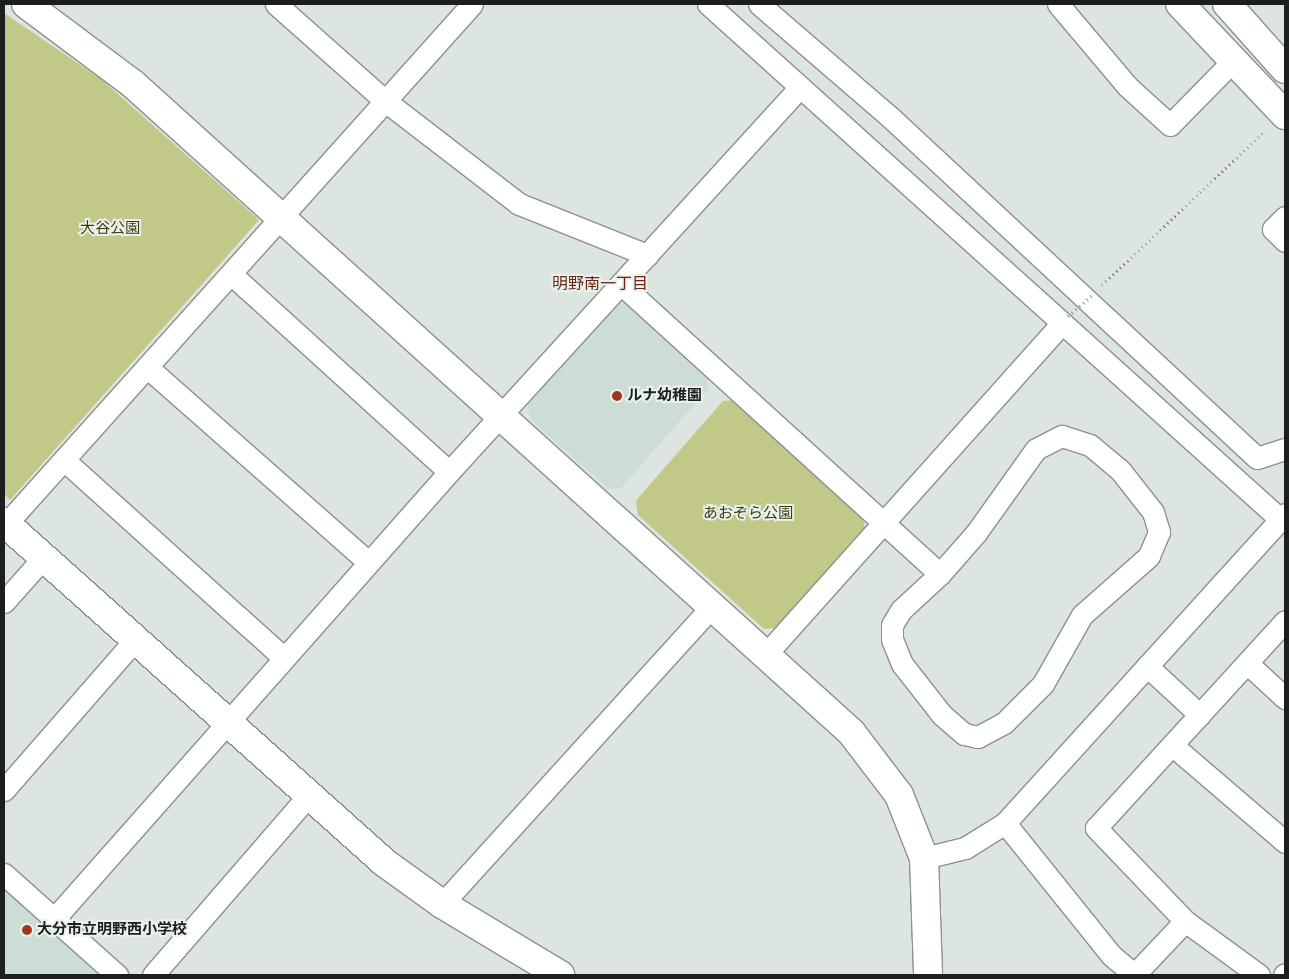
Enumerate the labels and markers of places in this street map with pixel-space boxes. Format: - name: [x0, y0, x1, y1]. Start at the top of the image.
- place label: ルナ幼稚園: [627, 387, 702, 405]
- marker: ルナ幼稚園: [611, 390, 623, 402]
- place label: 大分市立明野西小学校: [37, 921, 187, 939]
- marker: 大分市立明野西小学校: [21, 924, 33, 936]

